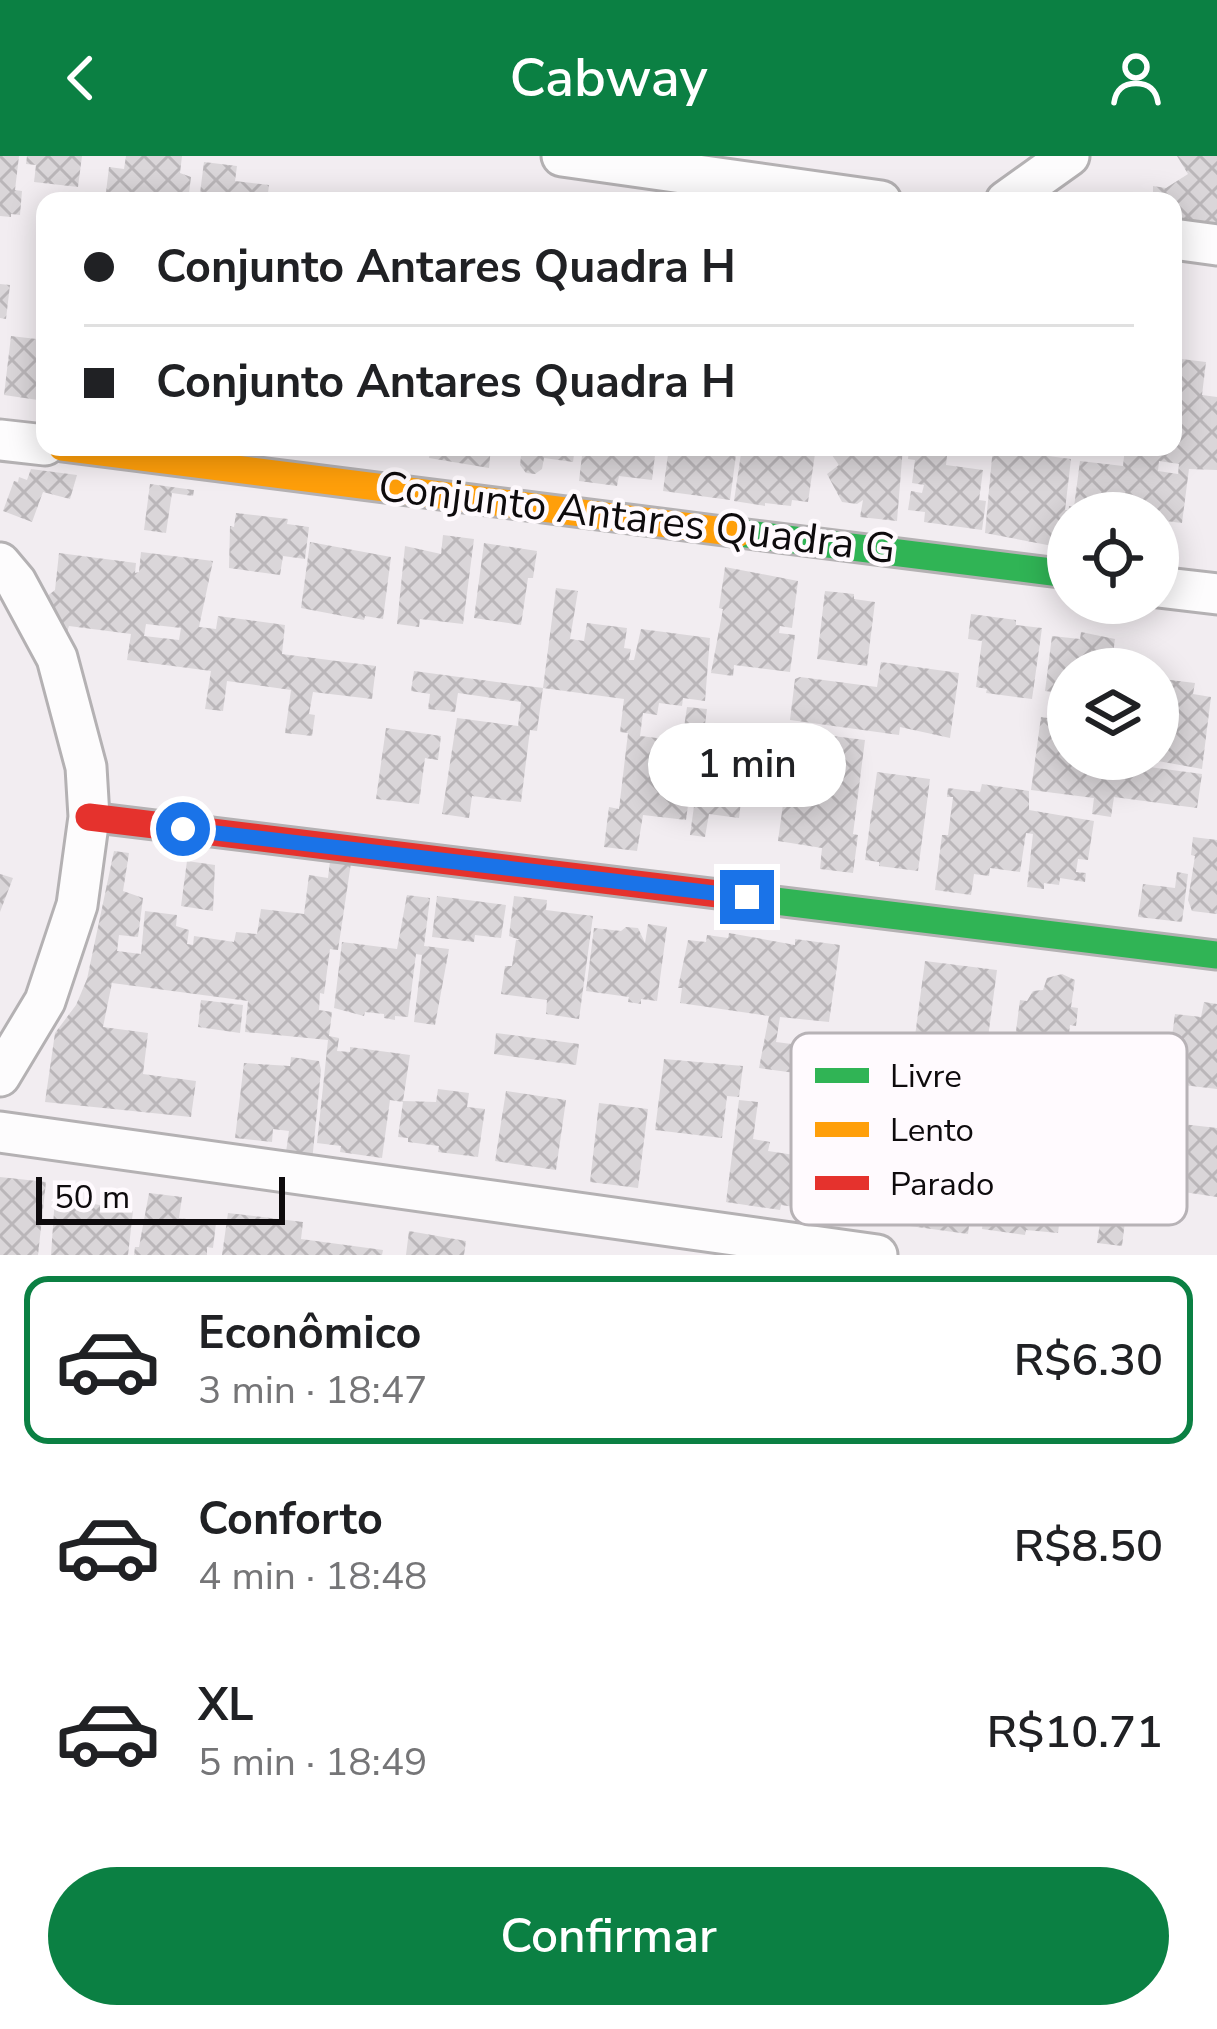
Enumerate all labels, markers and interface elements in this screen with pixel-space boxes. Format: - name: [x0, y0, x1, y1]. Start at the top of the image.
- text: Cabway: [510, 41, 707, 115]
- icon: back: [48, 45, 114, 111]
- icon: person: [1103, 45, 1169, 111]
- text: Conjunto Antares Quadra H: [156, 237, 736, 298]
- text: Conjunto Antares Quadra H: [156, 352, 736, 413]
- street label: Conjunto Antares Quadra G: [375, 458, 899, 578]
- map controls: [1047, 492, 1179, 780]
- button: locate: [1047, 492, 1179, 624]
- button: layers: [1047, 648, 1179, 780]
- callout: 1 min: [648, 723, 846, 807]
- text: 1 min: [697, 738, 797, 791]
- route start: [156, 802, 210, 856]
- route end: [720, 870, 774, 924]
- legend: [791, 1033, 1187, 1225]
- text: Livre: [890, 1054, 962, 1099]
- text: Lento: [890, 1108, 974, 1153]
- text: Parado: [890, 1162, 994, 1207]
- scale bar: [36, 1171, 285, 1224]
- text: 50 m: [54, 1175, 130, 1220]
- text: Econômico: [198, 1303, 421, 1364]
- icon: car: [54, 1306, 162, 1414]
- text: R$6.30: [1014, 1330, 1163, 1391]
- text: 3 min · 18:47: [198, 1364, 427, 1417]
- text: Conforto: [198, 1489, 383, 1550]
- icon: car: [54, 1492, 162, 1600]
- text: R$8.50: [1014, 1516, 1163, 1577]
- text: 4 min · 18:48: [198, 1550, 427, 1603]
- text: XL: [198, 1675, 254, 1736]
- icon: car: [54, 1678, 162, 1786]
- text: R$10.71: [987, 1702, 1163, 1763]
- text: 5 min · 18:49: [198, 1736, 427, 1789]
- button: Confirmar: [48, 1867, 1169, 2005]

